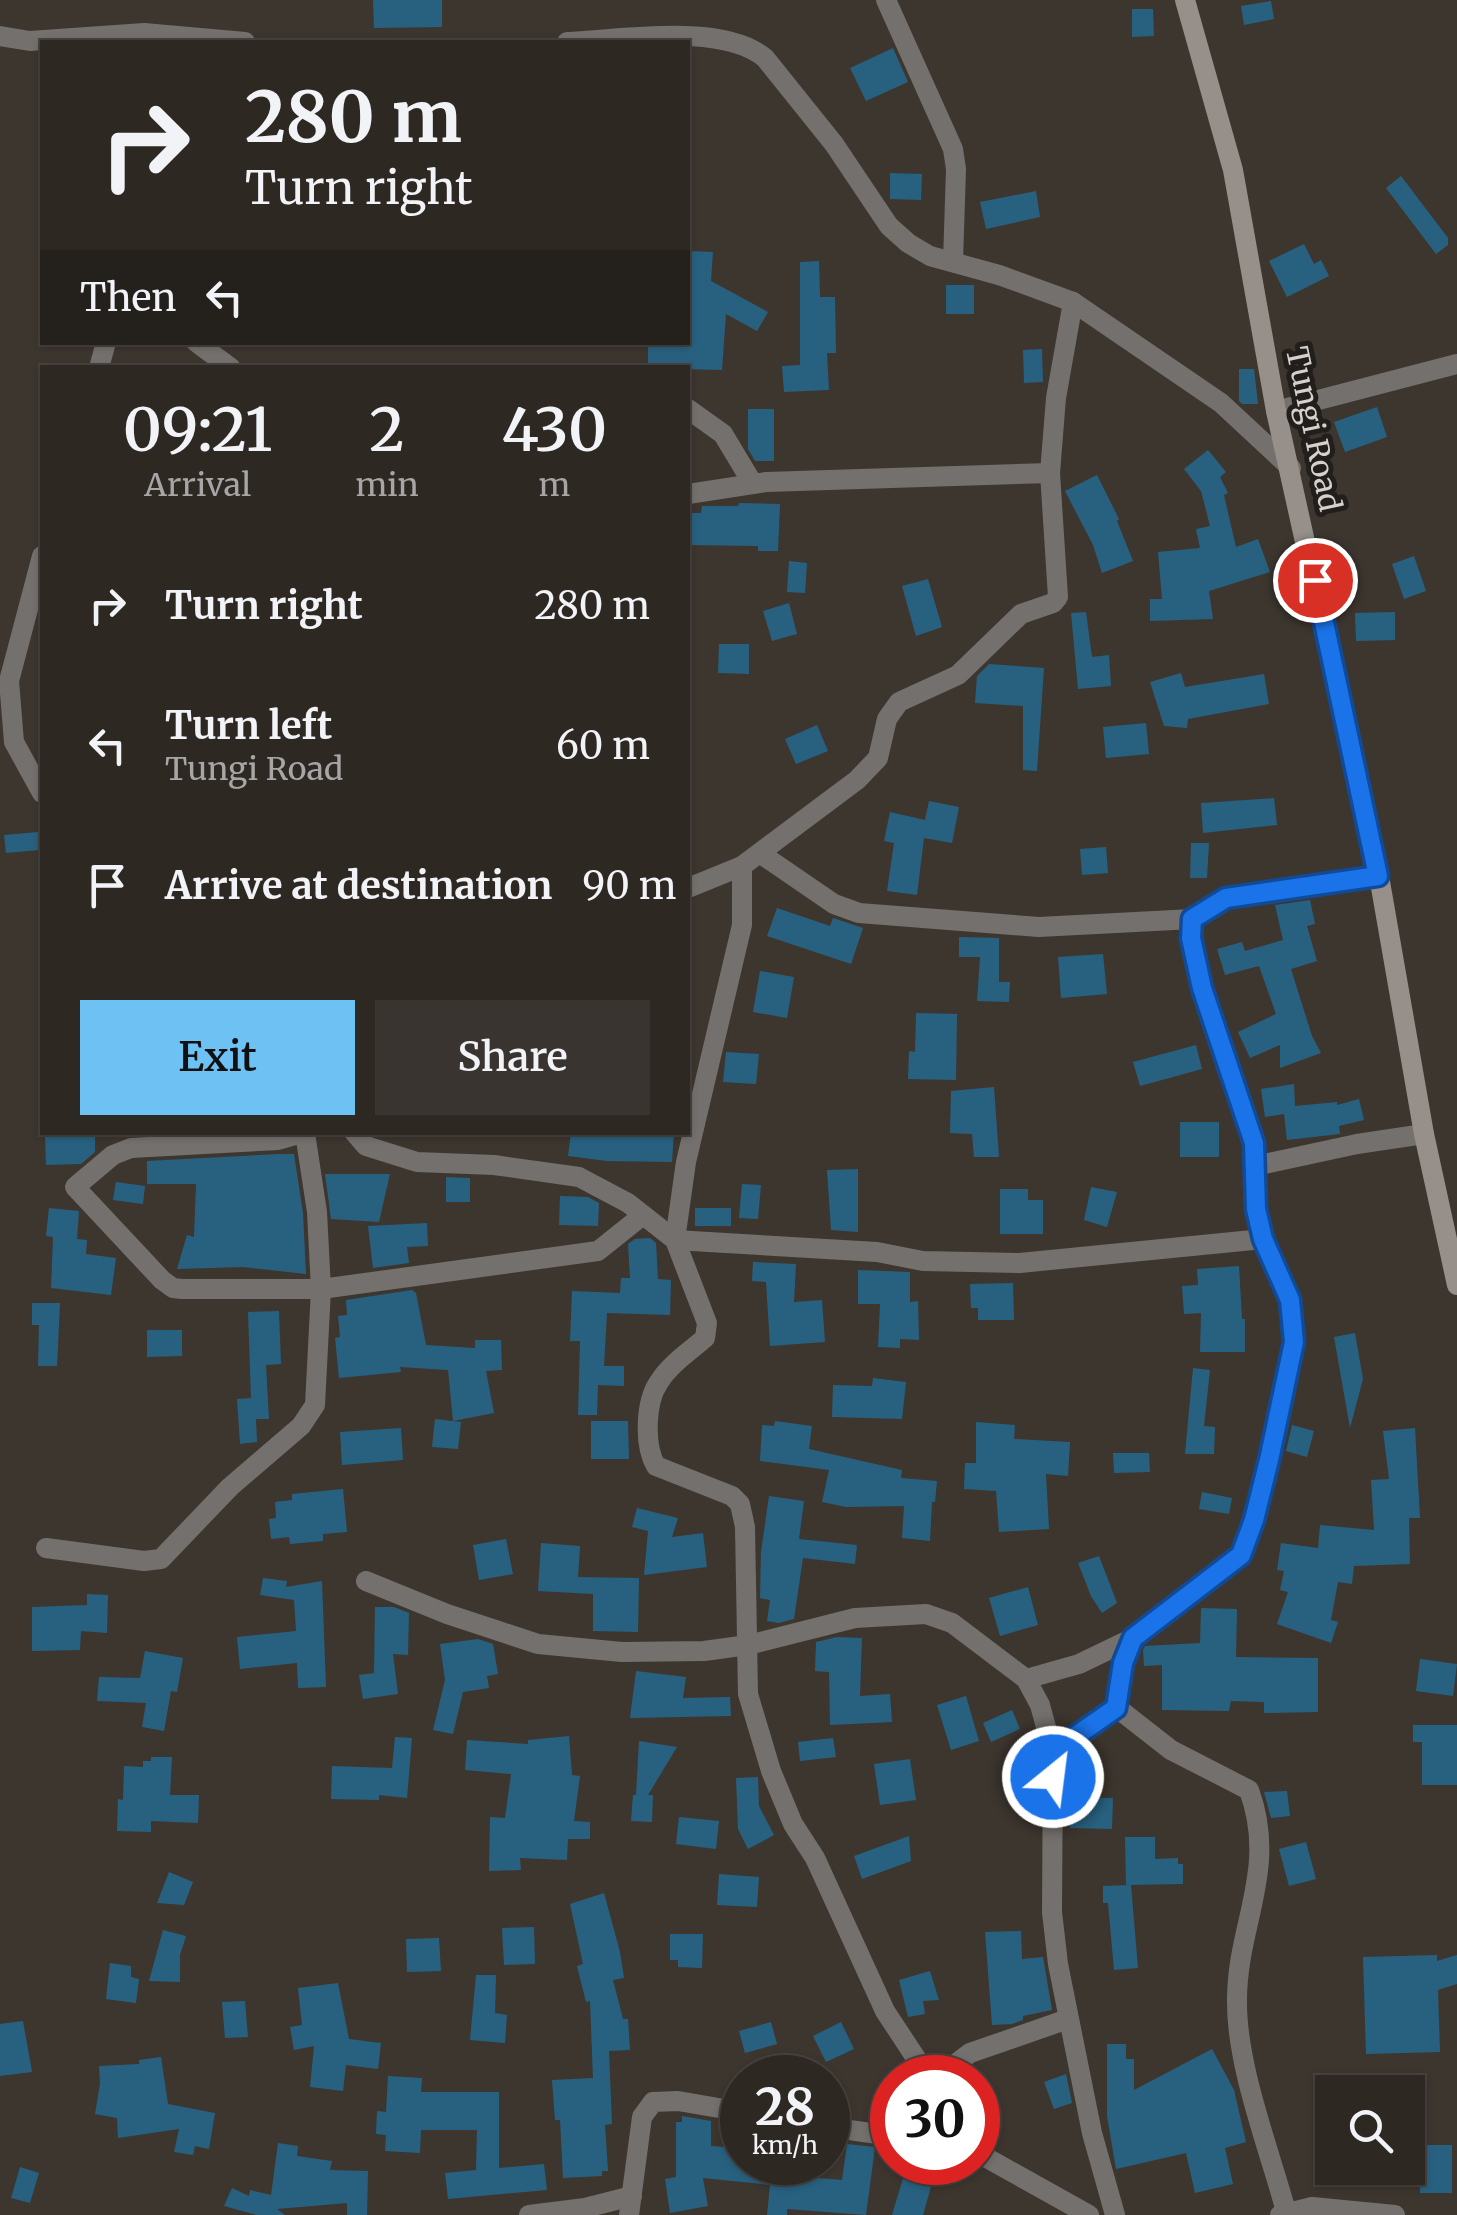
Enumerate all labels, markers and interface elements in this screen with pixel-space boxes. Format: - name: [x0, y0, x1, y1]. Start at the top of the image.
- text: 280 m: [245, 73, 462, 161]
- icon: right: [80, 80, 210, 210]
- text: Turn right: [245, 160, 473, 216]
- icon: left: [197, 270, 252, 325]
- text: Then: [80, 274, 177, 321]
- street label: Tungi Road: [1278, 343, 1350, 515]
- text: 09:21: [123, 392, 273, 467]
- text: 2: [369, 392, 405, 467]
- text: 430: [502, 392, 607, 467]
- text: Arrival: [144, 465, 251, 505]
- text: min: [355, 465, 419, 505]
- text: m: [538, 465, 570, 505]
- pin: [1273, 538, 1358, 623]
- icon: arrive: [1288, 553, 1343, 608]
- icon: right: [80, 578, 135, 633]
- text: Turn right: [165, 582, 363, 629]
- text: 280 m: [534, 582, 650, 629]
- text: Turn left: [165, 702, 332, 749]
- icon: left: [80, 718, 135, 773]
- text: 60 m: [556, 722, 650, 769]
- text: Tungi Road: [165, 749, 343, 789]
- icon: arrive: [80, 858, 135, 913]
- text: Arrive at destination: [165, 862, 552, 909]
- text: 90 m: [582, 862, 676, 909]
- button: Exit: [80, 1000, 355, 1115]
- button: Share: [375, 1000, 650, 1115]
- position arrow: [1001, 1725, 1105, 1829]
- speed limit sign: 30: [870, 2055, 1000, 2185]
- map controls: [1315, 2075, 1425, 2185]
- button: search: [1315, 2075, 1425, 2185]
- text: 28: [755, 2076, 815, 2139]
- text: km/h: [752, 2129, 818, 2161]

